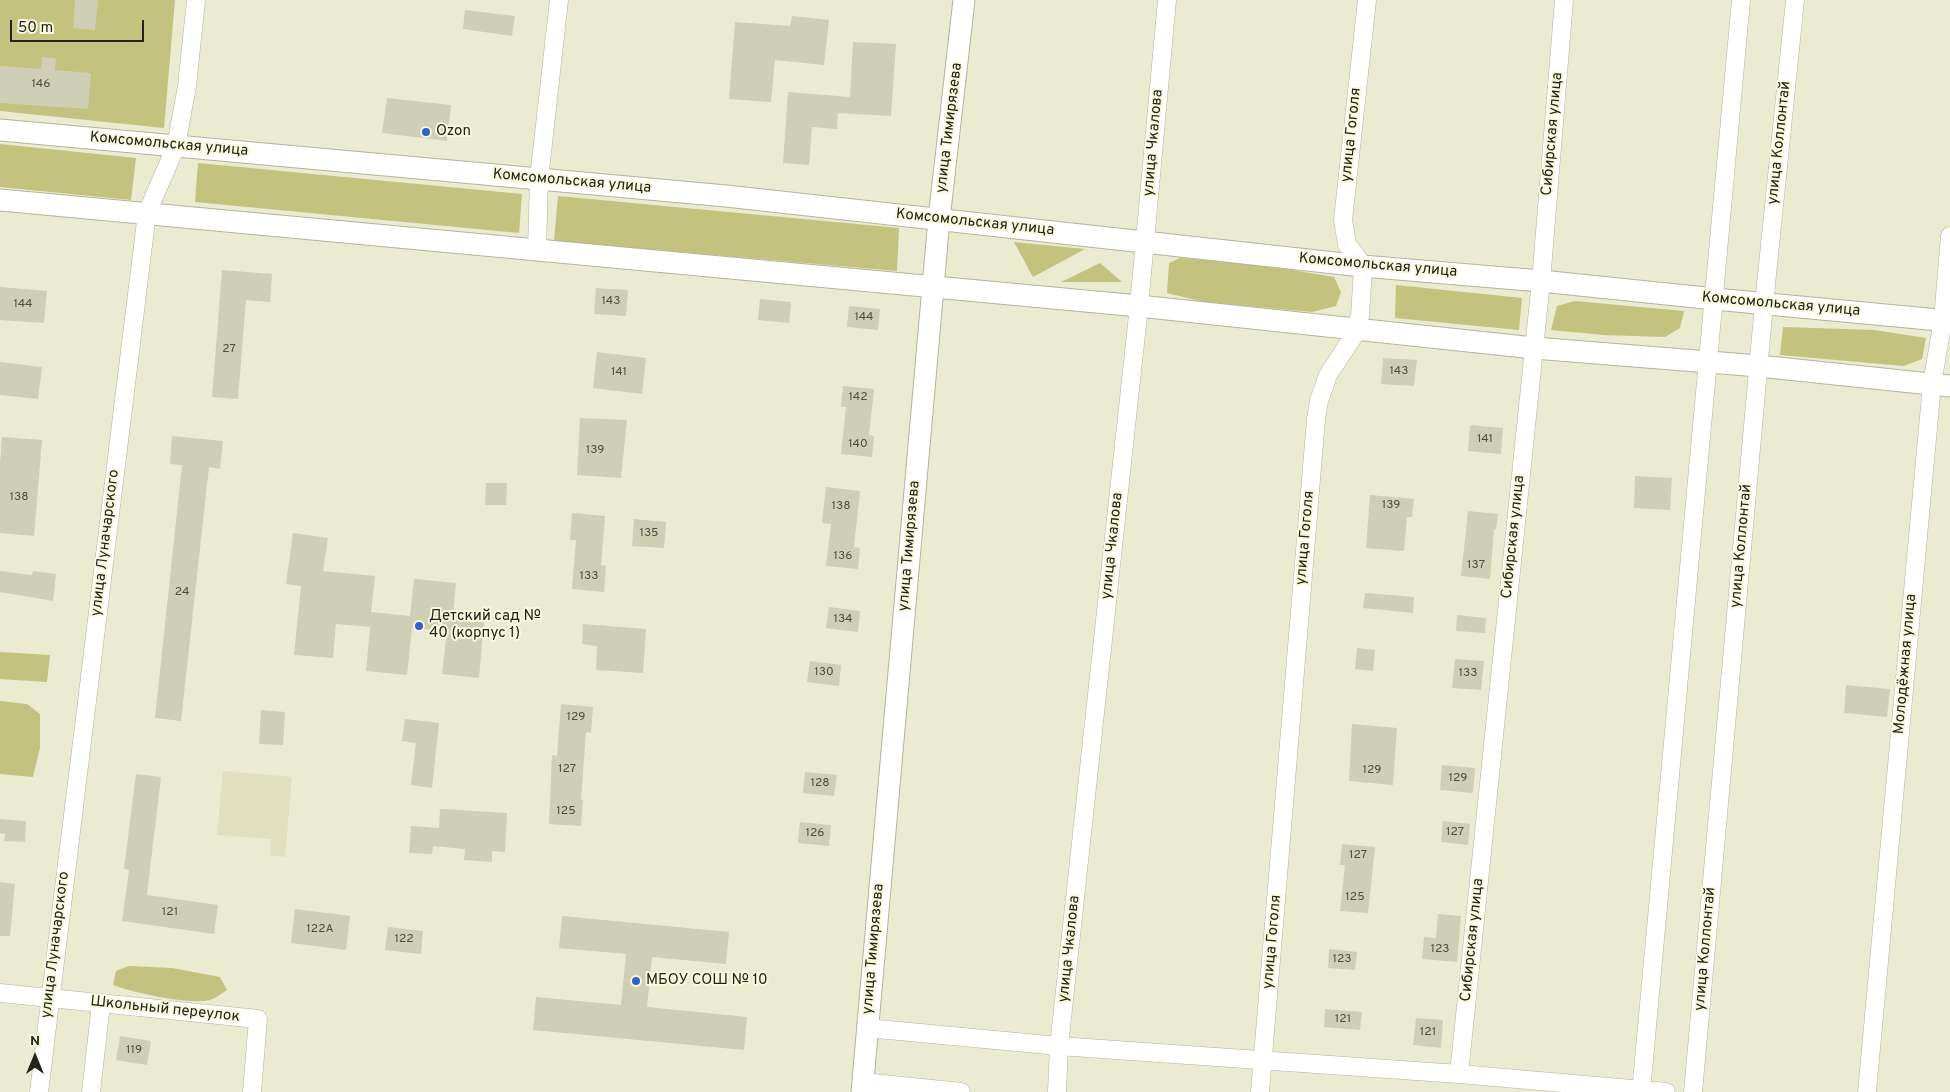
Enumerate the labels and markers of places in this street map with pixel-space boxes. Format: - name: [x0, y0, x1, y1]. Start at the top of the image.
- place label: Ozon: [436, 123, 471, 141]
- marker: Ozon: [420, 126, 432, 138]
- place label: Детский сад № 40 (корпус 1): [429, 608, 541, 643]
- marker: Детский сад № 40 (корпус 1): [413, 620, 425, 632]
- place label: МБОУ СОШ № 10: [646, 972, 768, 990]
- marker: МБОУ СОШ № 10: [630, 975, 642, 987]

